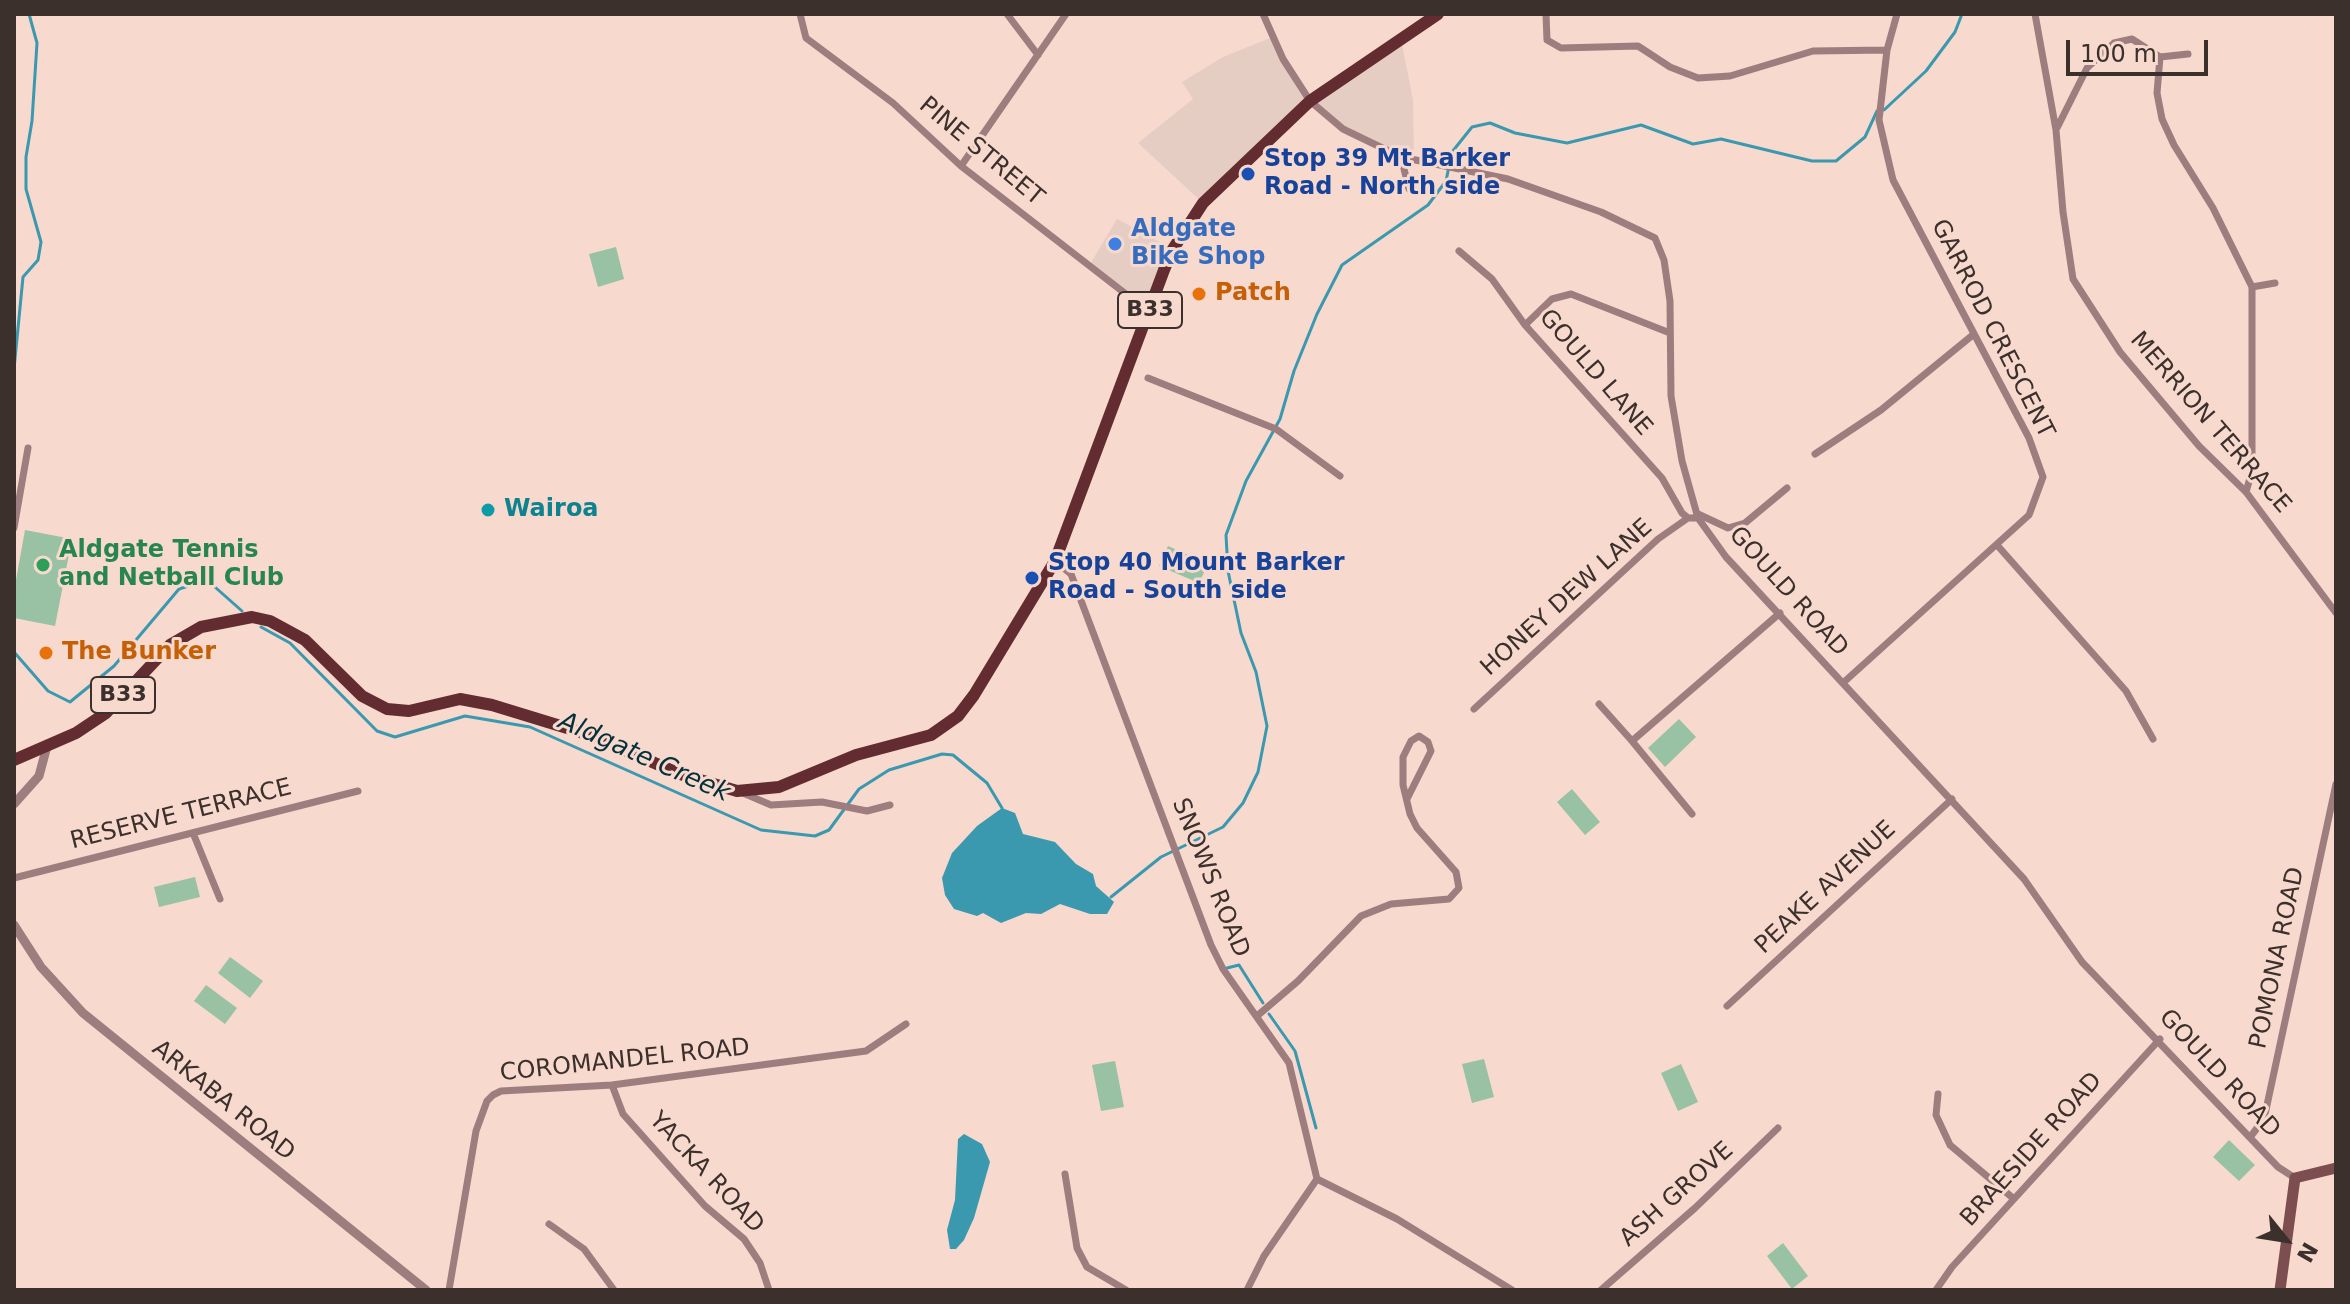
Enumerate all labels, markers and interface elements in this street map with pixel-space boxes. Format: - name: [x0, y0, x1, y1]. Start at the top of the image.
- scale bar: [2070, 24, 2212, 74]
- text: 100 m: [2080, 40, 2157, 68]
- street label: PINE STREET: [913, 92, 1049, 212]
- place label: Stop 39 Mt Barker Road - North side: [1264, 146, 1510, 202]
- marker: Stop 39 Mt Barker Road - North side: [1239, 165, 1257, 183]
- street label: GARROD CRESCENT: [1924, 215, 2060, 443]
- place label: Aldgate Bike Shop: [1131, 216, 1266, 272]
- marker: Aldgate Bike Shop: [1106, 235, 1124, 253]
- place label: Patch: [1215, 280, 1291, 308]
- marker: Patch: [1190, 285, 1208, 303]
- road number: B33: [1118, 292, 1182, 328]
- street label: GOULD LANE: [1532, 304, 1658, 442]
- street label: MERRION TERRACE: [2123, 326, 2297, 520]
- place label: Wairoa: [504, 496, 599, 524]
- marker: Wairoa: [479, 501, 497, 519]
- street label: HONEY DEW LANE: [1475, 513, 1659, 683]
- street label: GOULD ROAD: [1722, 521, 1854, 663]
- place label: Aldgate Tennis and Netball Club: [59, 537, 284, 593]
- place label: Stop 40 Mount Barker Road - South side: [1048, 550, 1345, 606]
- marker: Aldgate Tennis and Netball Club: [34, 556, 52, 574]
- marker: Stop 40 Mount Barker Road - South side: [1023, 569, 1041, 587]
- place label: The Bunker: [62, 639, 216, 667]
- marker: The Bunker: [37, 644, 55, 662]
- road number: B33: [91, 677, 155, 713]
- water label: Aldgate Creek: [553, 706, 735, 810]
- street label: RESERVE TERRACE: [67, 774, 295, 856]
- street label: SNOWS ROAD: [1165, 794, 1255, 962]
- street label: PEAKE AVENUE: [1750, 815, 1902, 961]
- street label: POMONA ROAD: [2245, 865, 2311, 1051]
- street label: GOULD ROAD: [2152, 1004, 2286, 1144]
- street label: COROMANDEL ROAD: [499, 1034, 751, 1088]
- street label: ARKABA ROAD: [146, 1035, 300, 1167]
- street label: BRAESIDE ROAD: [1955, 1067, 2109, 1233]
- street label: YACKA ROAD: [643, 1107, 769, 1239]
- street label: ASH GROVE: [1614, 1137, 1740, 1253]
- north arrow: [2246, 1200, 2326, 1280]
- text: N: [2292, 1238, 2323, 1266]

